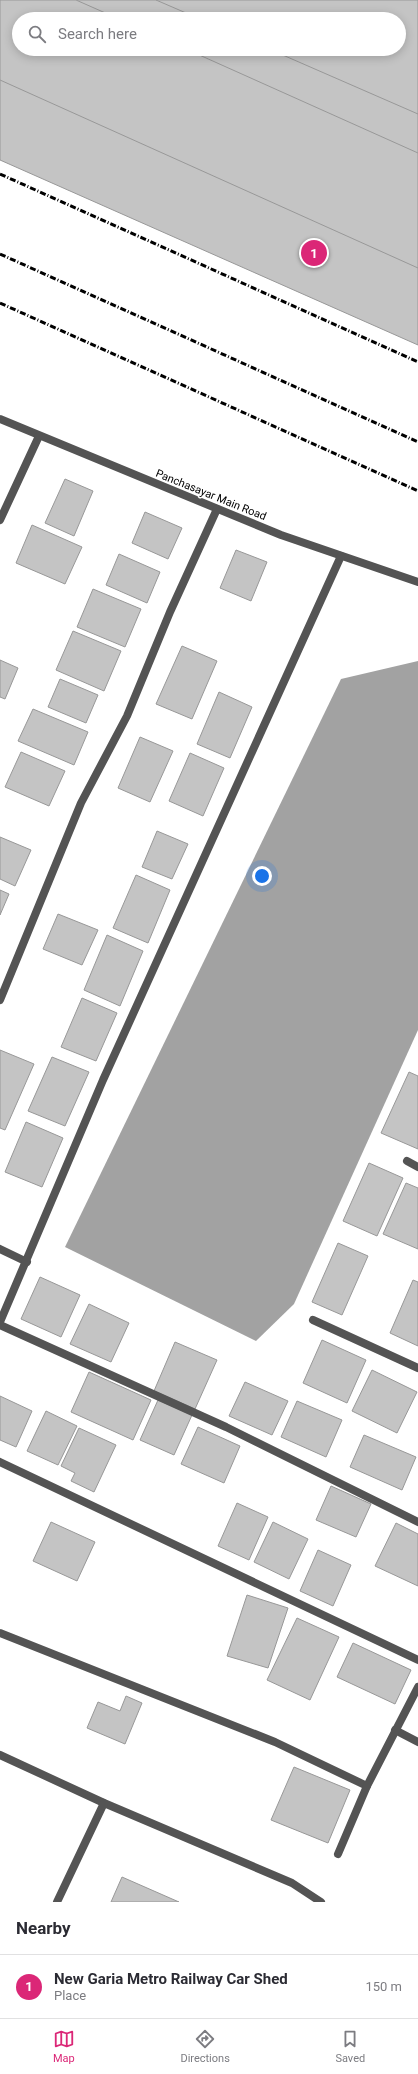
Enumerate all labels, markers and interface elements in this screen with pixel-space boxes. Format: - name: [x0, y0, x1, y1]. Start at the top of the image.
- search box: [12, 12, 406, 56]
- icon: search: [26, 23, 48, 45]
- text: Search here: [58, 25, 137, 43]
- pin: 1: [301, 238, 327, 268]
- street label: Panchasayar Main Road: [154, 467, 268, 523]
- your location: [252, 866, 272, 886]
- text: Nearby: [16, 1918, 71, 1938]
- text: New Garia Metro Railway Car Shed: [54, 1970, 288, 1988]
- text: 1: [25, 1979, 33, 1994]
- text: 150 m: [365, 1979, 402, 1994]
- text: Place: [54, 1988, 86, 2003]
- tab: Map: [53, 2028, 75, 2065]
- tab: Directions: [180, 2028, 230, 2065]
- tab: Saved: [335, 2028, 365, 2065]

